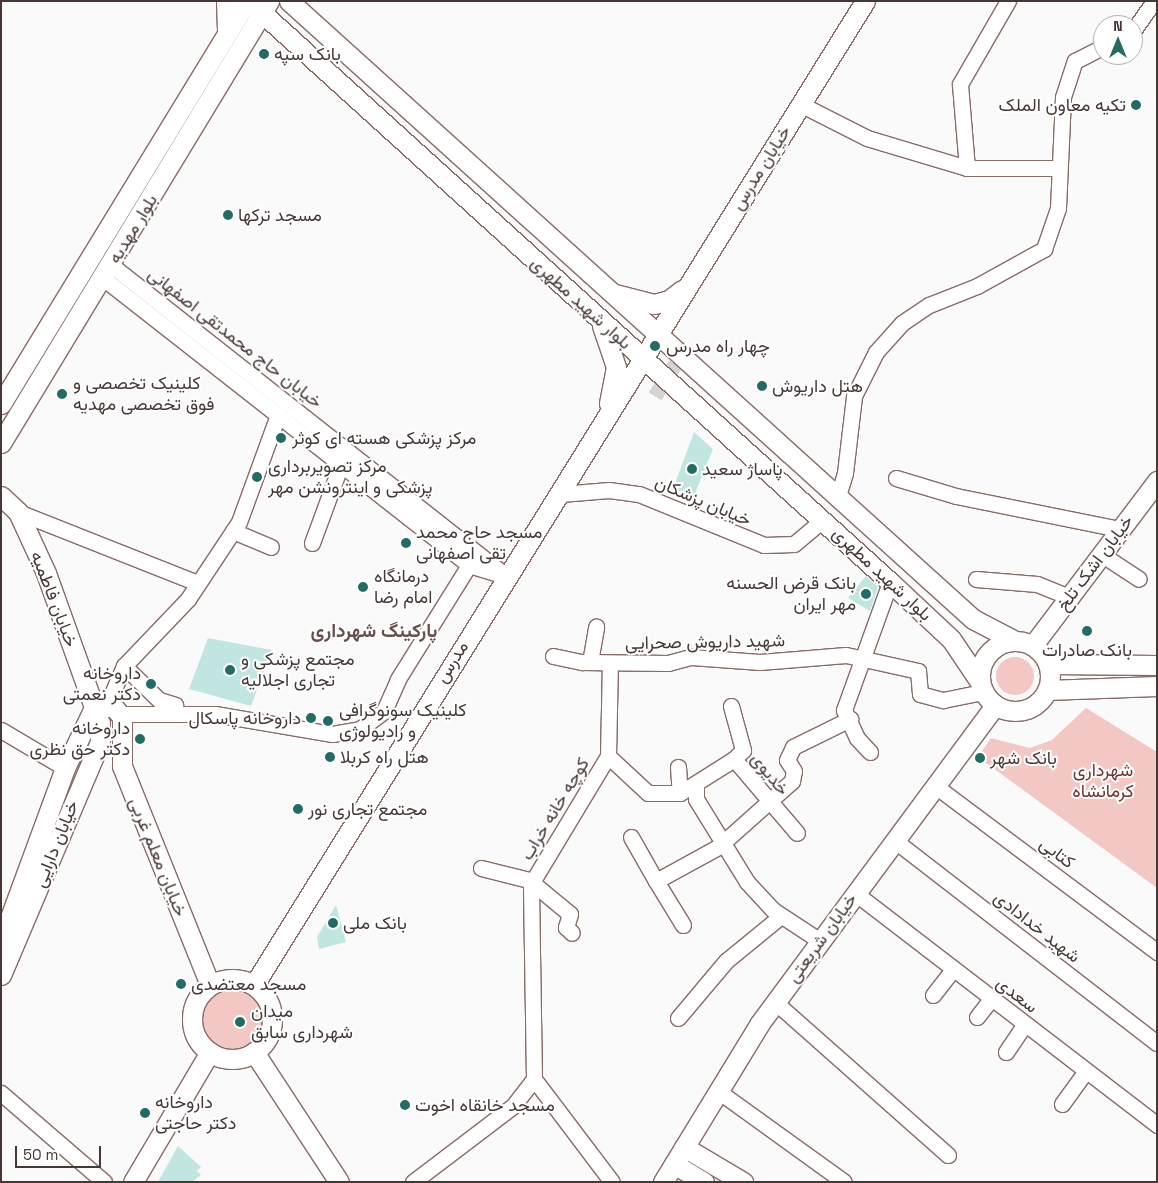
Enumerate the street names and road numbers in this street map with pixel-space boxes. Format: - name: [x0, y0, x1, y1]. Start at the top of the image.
- street label: خیابان مدرس: [727, 122, 795, 214]
- street label: بلوار مهدیه: [104, 190, 162, 268]
- street label: بلوار شهید مطهری: [526, 252, 636, 354]
- street label: خیابان حاج محمدتقی اصفهانی: [144, 263, 326, 413]
- street label: خیابان پزشکان: [652, 471, 754, 531]
- street label: خیابان اشک تلخ: [1052, 511, 1138, 615]
- street label: بلوار شهید مطهری: [828, 522, 936, 626]
- street label: خیابان فاطمیه: [26, 548, 82, 650]
- street label: شهید داریوش صحرایی: [625, 630, 785, 654]
- street label: مدرس: [431, 637, 473, 687]
- street label: خدیوی: [746, 748, 794, 800]
- street label: کوچه خانه خراب: [516, 754, 594, 864]
- street label: خیابان معلم غربی: [124, 794, 192, 920]
- street label: خیابان دارایی: [29, 797, 83, 891]
- street label: کتابی: [1035, 833, 1079, 873]
- street label: شهید خدادادی: [989, 887, 1085, 967]
- street label: خیابان شریعتی: [782, 889, 862, 987]
- street label: سعدی: [992, 972, 1042, 1018]

